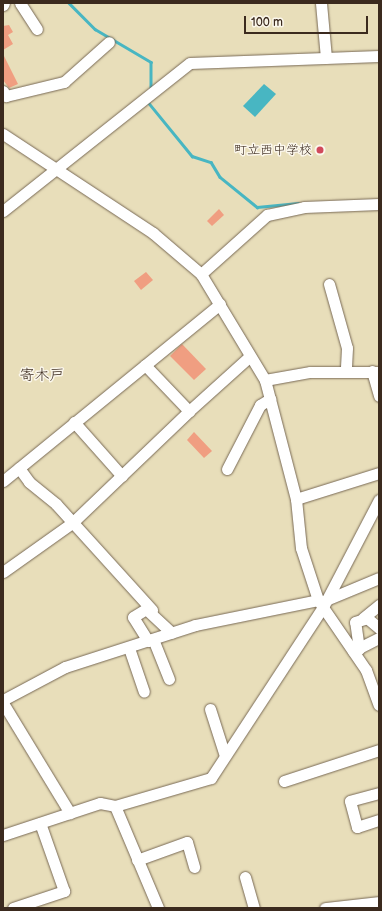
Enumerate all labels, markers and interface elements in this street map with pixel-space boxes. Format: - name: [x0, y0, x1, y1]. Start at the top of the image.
- scale bar: [246, 8, 370, 34]
- text: 100 m: [251, 15, 283, 30]
- place label: 町立西中学校: [234, 142, 312, 158]
- marker: 町立西中学校: [315, 145, 325, 155]
- district label: 寄木戸: [20, 367, 64, 385]

